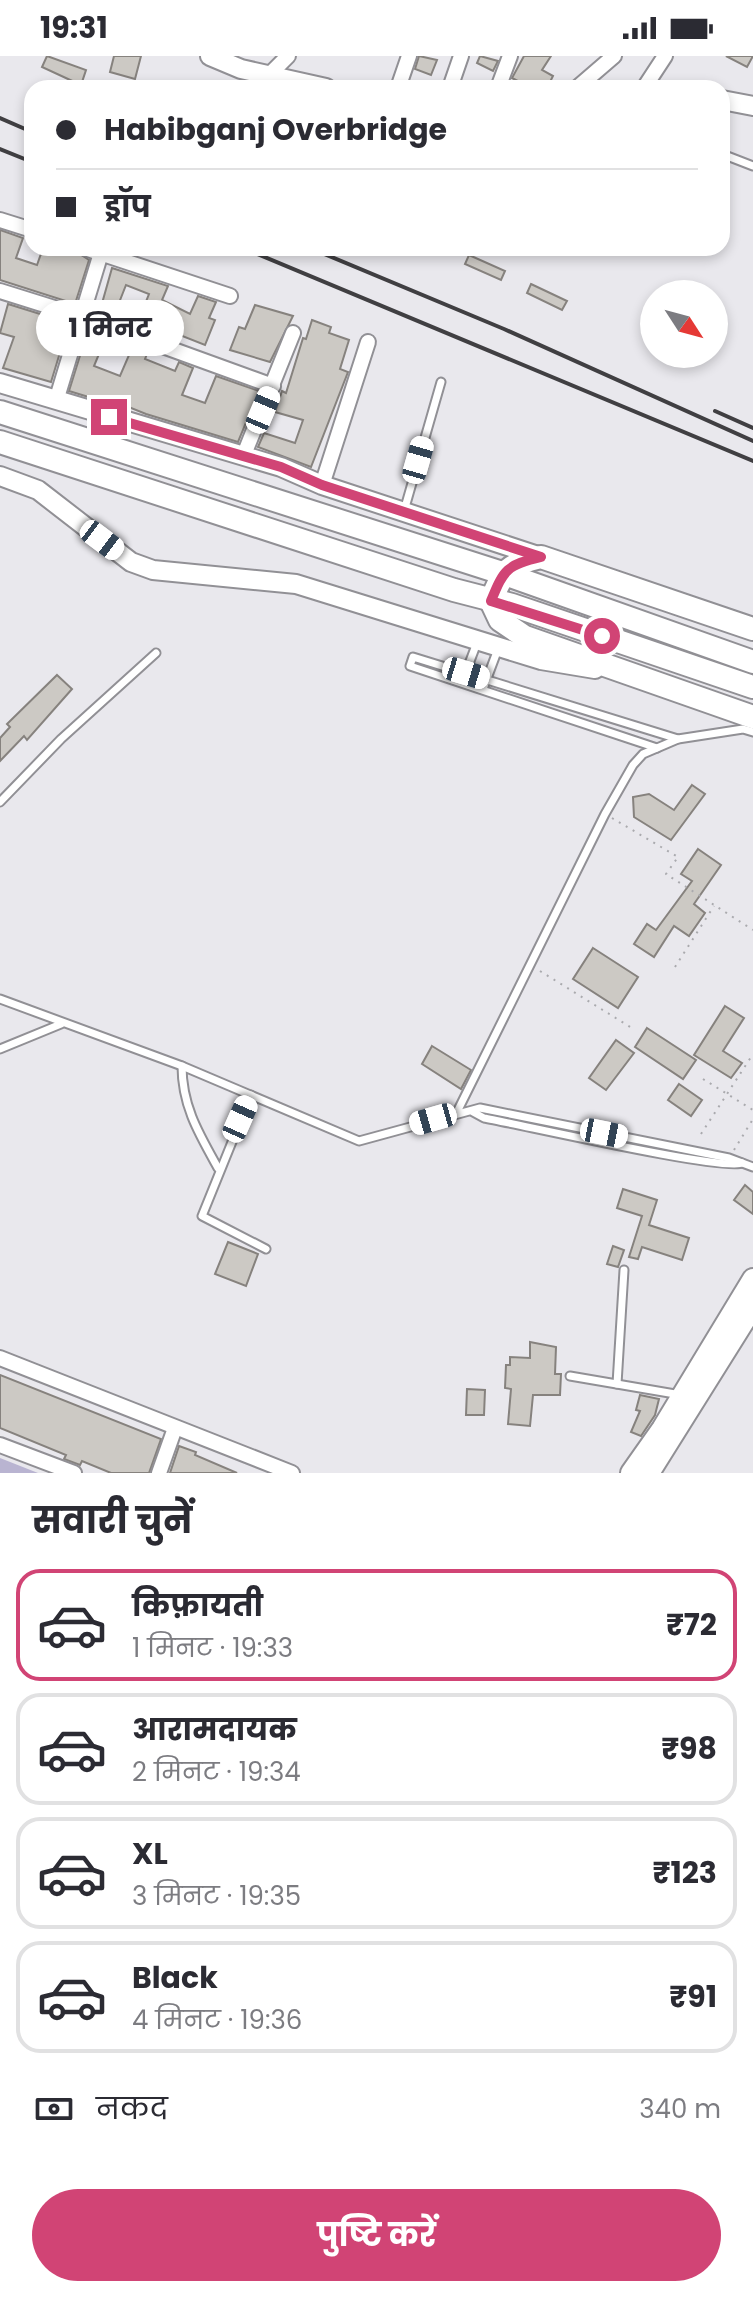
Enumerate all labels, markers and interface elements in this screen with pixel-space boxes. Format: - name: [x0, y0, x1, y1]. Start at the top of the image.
- text: 19:31: [40, 6, 108, 49]
- text: Habibganj Overbridge: [104, 108, 447, 151]
- text: ड्रॉप: [104, 185, 151, 228]
- north arrow: [640, 280, 728, 368]
- map controls: [640, 280, 728, 368]
- callout: 1 मिनट: [35, 301, 183, 357]
- text: 1 मिनट: [68, 310, 152, 346]
- car: [243, 383, 283, 437]
- route end: [91, 399, 127, 435]
- car: [400, 434, 436, 486]
- car: [76, 516, 128, 564]
- route start: [584, 618, 620, 654]
- car: [440, 655, 492, 691]
- car: [219, 1092, 261, 1146]
- car: [407, 1101, 459, 1137]
- car: [578, 1117, 630, 1149]
- text: सवारी चुनें: [32, 1495, 192, 1546]
- text: किफ़ायती: [132, 1584, 263, 1627]
- icon: car: [36, 1589, 108, 1661]
- text: ₹72: [666, 1603, 717, 1646]
- text: 1 मिनट · 19:33: [132, 1630, 293, 1666]
- text: आरामदायक: [132, 1708, 297, 1751]
- icon: car: [36, 1713, 108, 1785]
- text: ₹98: [661, 1727, 717, 1770]
- text: 2 मिनट · 19:34: [132, 1754, 301, 1790]
- text: XL: [132, 1832, 168, 1875]
- icon: car: [36, 1837, 108, 1909]
- text: ₹123: [653, 1851, 717, 1894]
- text: 3 मिनट · 19:35: [132, 1878, 301, 1914]
- text: Black: [132, 1956, 218, 1999]
- icon: car: [36, 1961, 108, 2033]
- text: ₹91: [669, 1975, 717, 2018]
- text: 4 मिनट · 19:36: [132, 2002, 302, 2038]
- icon: cash: [32, 2087, 76, 2131]
- text: नकद: [96, 2087, 168, 2130]
- text: 340 m: [639, 2091, 721, 2127]
- button: पुष्टि करें: [32, 2189, 721, 2281]

